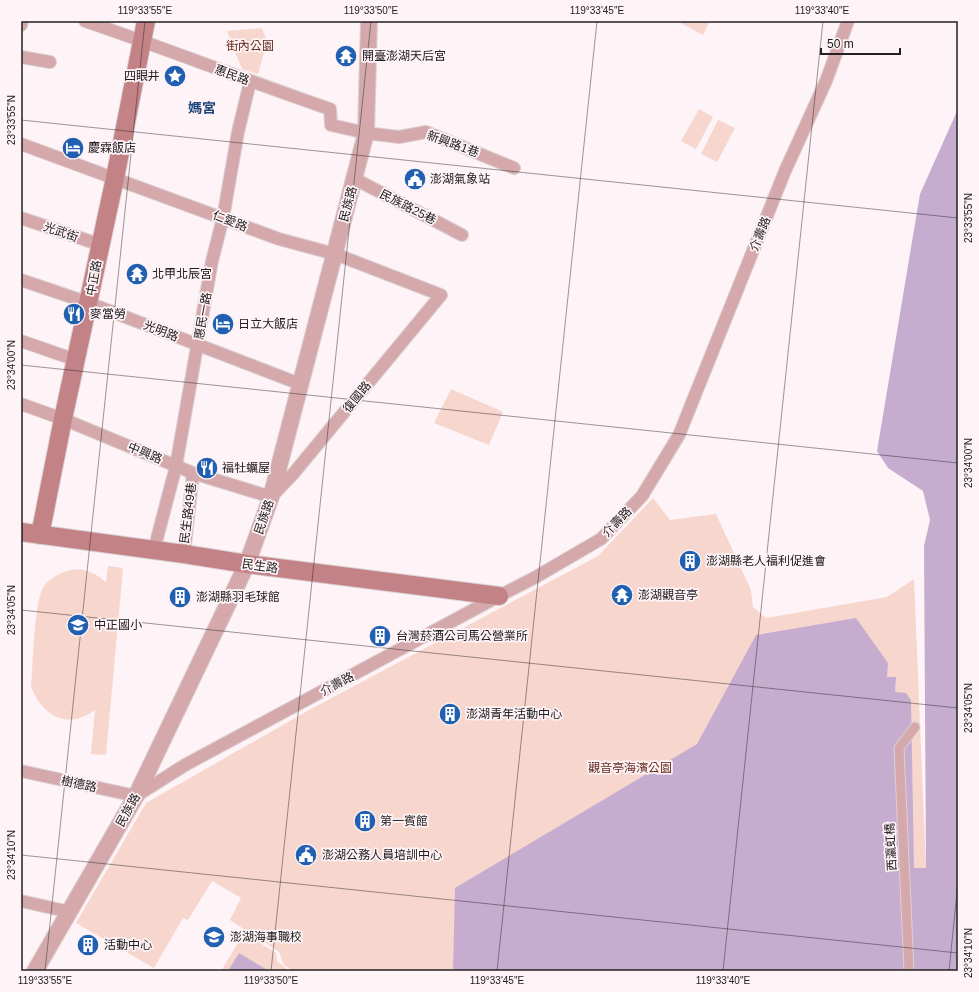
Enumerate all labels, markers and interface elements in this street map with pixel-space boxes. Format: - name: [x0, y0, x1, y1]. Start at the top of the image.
- text: 119°33'55"E: [118, 5, 172, 16]
- text: 119°33'50"E: [344, 5, 398, 16]
- text: 119°33'45"E: [570, 5, 624, 16]
- text: 119°33'40"E: [795, 5, 849, 16]
- scale bar: [821, 30, 900, 56]
- text: 50 m: [827, 37, 854, 51]
- park label: 街內公園: [226, 39, 274, 53]
- temple icon: 開臺澎湖天后宮: [333, 43, 359, 69]
- place label: 開臺澎湖天后宮: [362, 49, 446, 63]
- street label: 惠民路: [213, 62, 251, 88]
- place icon: 四眼井: [162, 63, 188, 89]
- place label: 四眼井: [124, 69, 160, 83]
- text: 23°33'55"N: [6, 95, 17, 145]
- district label: 媽宮: [188, 100, 216, 116]
- street label: 新興路1巷: [425, 128, 481, 160]
- hotel icon: 慶霖飯店: [60, 135, 86, 161]
- place label: 慶霖飯店: [88, 141, 136, 155]
- public building icon: 澎湖氣象站: [402, 166, 428, 192]
- place label: 澎湖氣象站: [430, 172, 490, 186]
- street label: 民族路: [337, 185, 359, 223]
- street label: 民族路25巷: [377, 187, 439, 227]
- text: 23°33'55"N: [963, 193, 974, 243]
- street label: 仁愛路: [211, 208, 249, 234]
- street label: 介壽路: [747, 215, 773, 253]
- street label: 光武街: [42, 220, 80, 244]
- street label: 中正路: [84, 259, 104, 297]
- temple icon: 北甲北辰宮: [124, 261, 150, 287]
- place label: 北甲北辰宮: [152, 267, 212, 281]
- street label: 惠民一路: [192, 291, 214, 341]
- restaurant icon: 麥當勞: [61, 301, 87, 327]
- place label: 麥當勞: [90, 307, 126, 321]
- hotel icon: 日立大飯店: [210, 311, 236, 337]
- place label: 日立大飯店: [238, 317, 298, 331]
- street label: 光明路: [142, 318, 180, 344]
- text: 23°34'00"N: [6, 340, 17, 390]
- street label: 復國路: [340, 379, 374, 415]
- text: 23°34'00"N: [963, 438, 974, 488]
- street label: 中興路: [126, 440, 164, 466]
- restaurant icon: 福牡蠣屋: [194, 455, 220, 481]
- place label: 福牡蠣屋: [222, 461, 270, 475]
- street label: 民生路49巷: [177, 482, 199, 544]
- street label: 民族路: [252, 498, 276, 536]
- street label: 介壽路: [599, 504, 635, 540]
- building icon: 澎湖縣老人福利促進會: [677, 548, 703, 574]
- place label: 澎湖縣老人福利促進會: [706, 554, 826, 568]
- street label: 民生路: [241, 557, 279, 575]
- temple icon: 澎湖觀音亭: [609, 582, 635, 608]
- building icon: 澎湖縣羽毛球館: [167, 584, 193, 610]
- text: 23°34'05"N: [6, 585, 17, 635]
- place label: 澎湖觀音亭: [638, 588, 698, 602]
- place label: 澎湖縣羽毛球館: [196, 590, 280, 604]
- school or university icon: 中正國小: [65, 612, 91, 638]
- place label: 中正國小: [94, 618, 142, 632]
- building icon: 台灣菸酒公司馬公營業所: [367, 623, 393, 649]
- place label: 台灣菸酒公司馬公營業所: [396, 629, 528, 643]
- street label: 介壽路: [318, 669, 356, 699]
- text: 23°34'05"N: [963, 683, 974, 733]
- building icon: 澎湖青年活動中心: [437, 701, 463, 727]
- place label: 澎湖青年活動中心: [466, 707, 562, 721]
- park label: 觀音亭海濱公園: [588, 761, 672, 775]
- street label: 樹德路: [60, 773, 98, 795]
- street label: 民族路: [113, 791, 143, 829]
- building icon: 第一賓館: [352, 808, 378, 834]
- place label: 第一賓館: [380, 814, 428, 828]
- street label: 西瀛虹橋: [883, 823, 899, 871]
- text: 23°34'10"N: [6, 830, 17, 880]
- public building icon: 澎湖公務人員培訓中心: [293, 842, 319, 868]
- place label: 澎湖公務人員培訓中心: [322, 848, 442, 862]
- school or university icon: 澎湖海事職校: [201, 924, 227, 950]
- text: 23°34'10"N: [963, 928, 974, 978]
- place label: 澎湖海事職校: [230, 930, 302, 944]
- building icon: 活動中心: [75, 932, 101, 958]
- place label: 活動中心: [104, 938, 152, 952]
- text: 119°33'55"E: [18, 975, 72, 986]
- text: 119°33'50"E: [244, 975, 298, 986]
- text: 119°33'45"E: [470, 975, 524, 986]
- text: 119°33'40"E: [696, 975, 750, 986]

